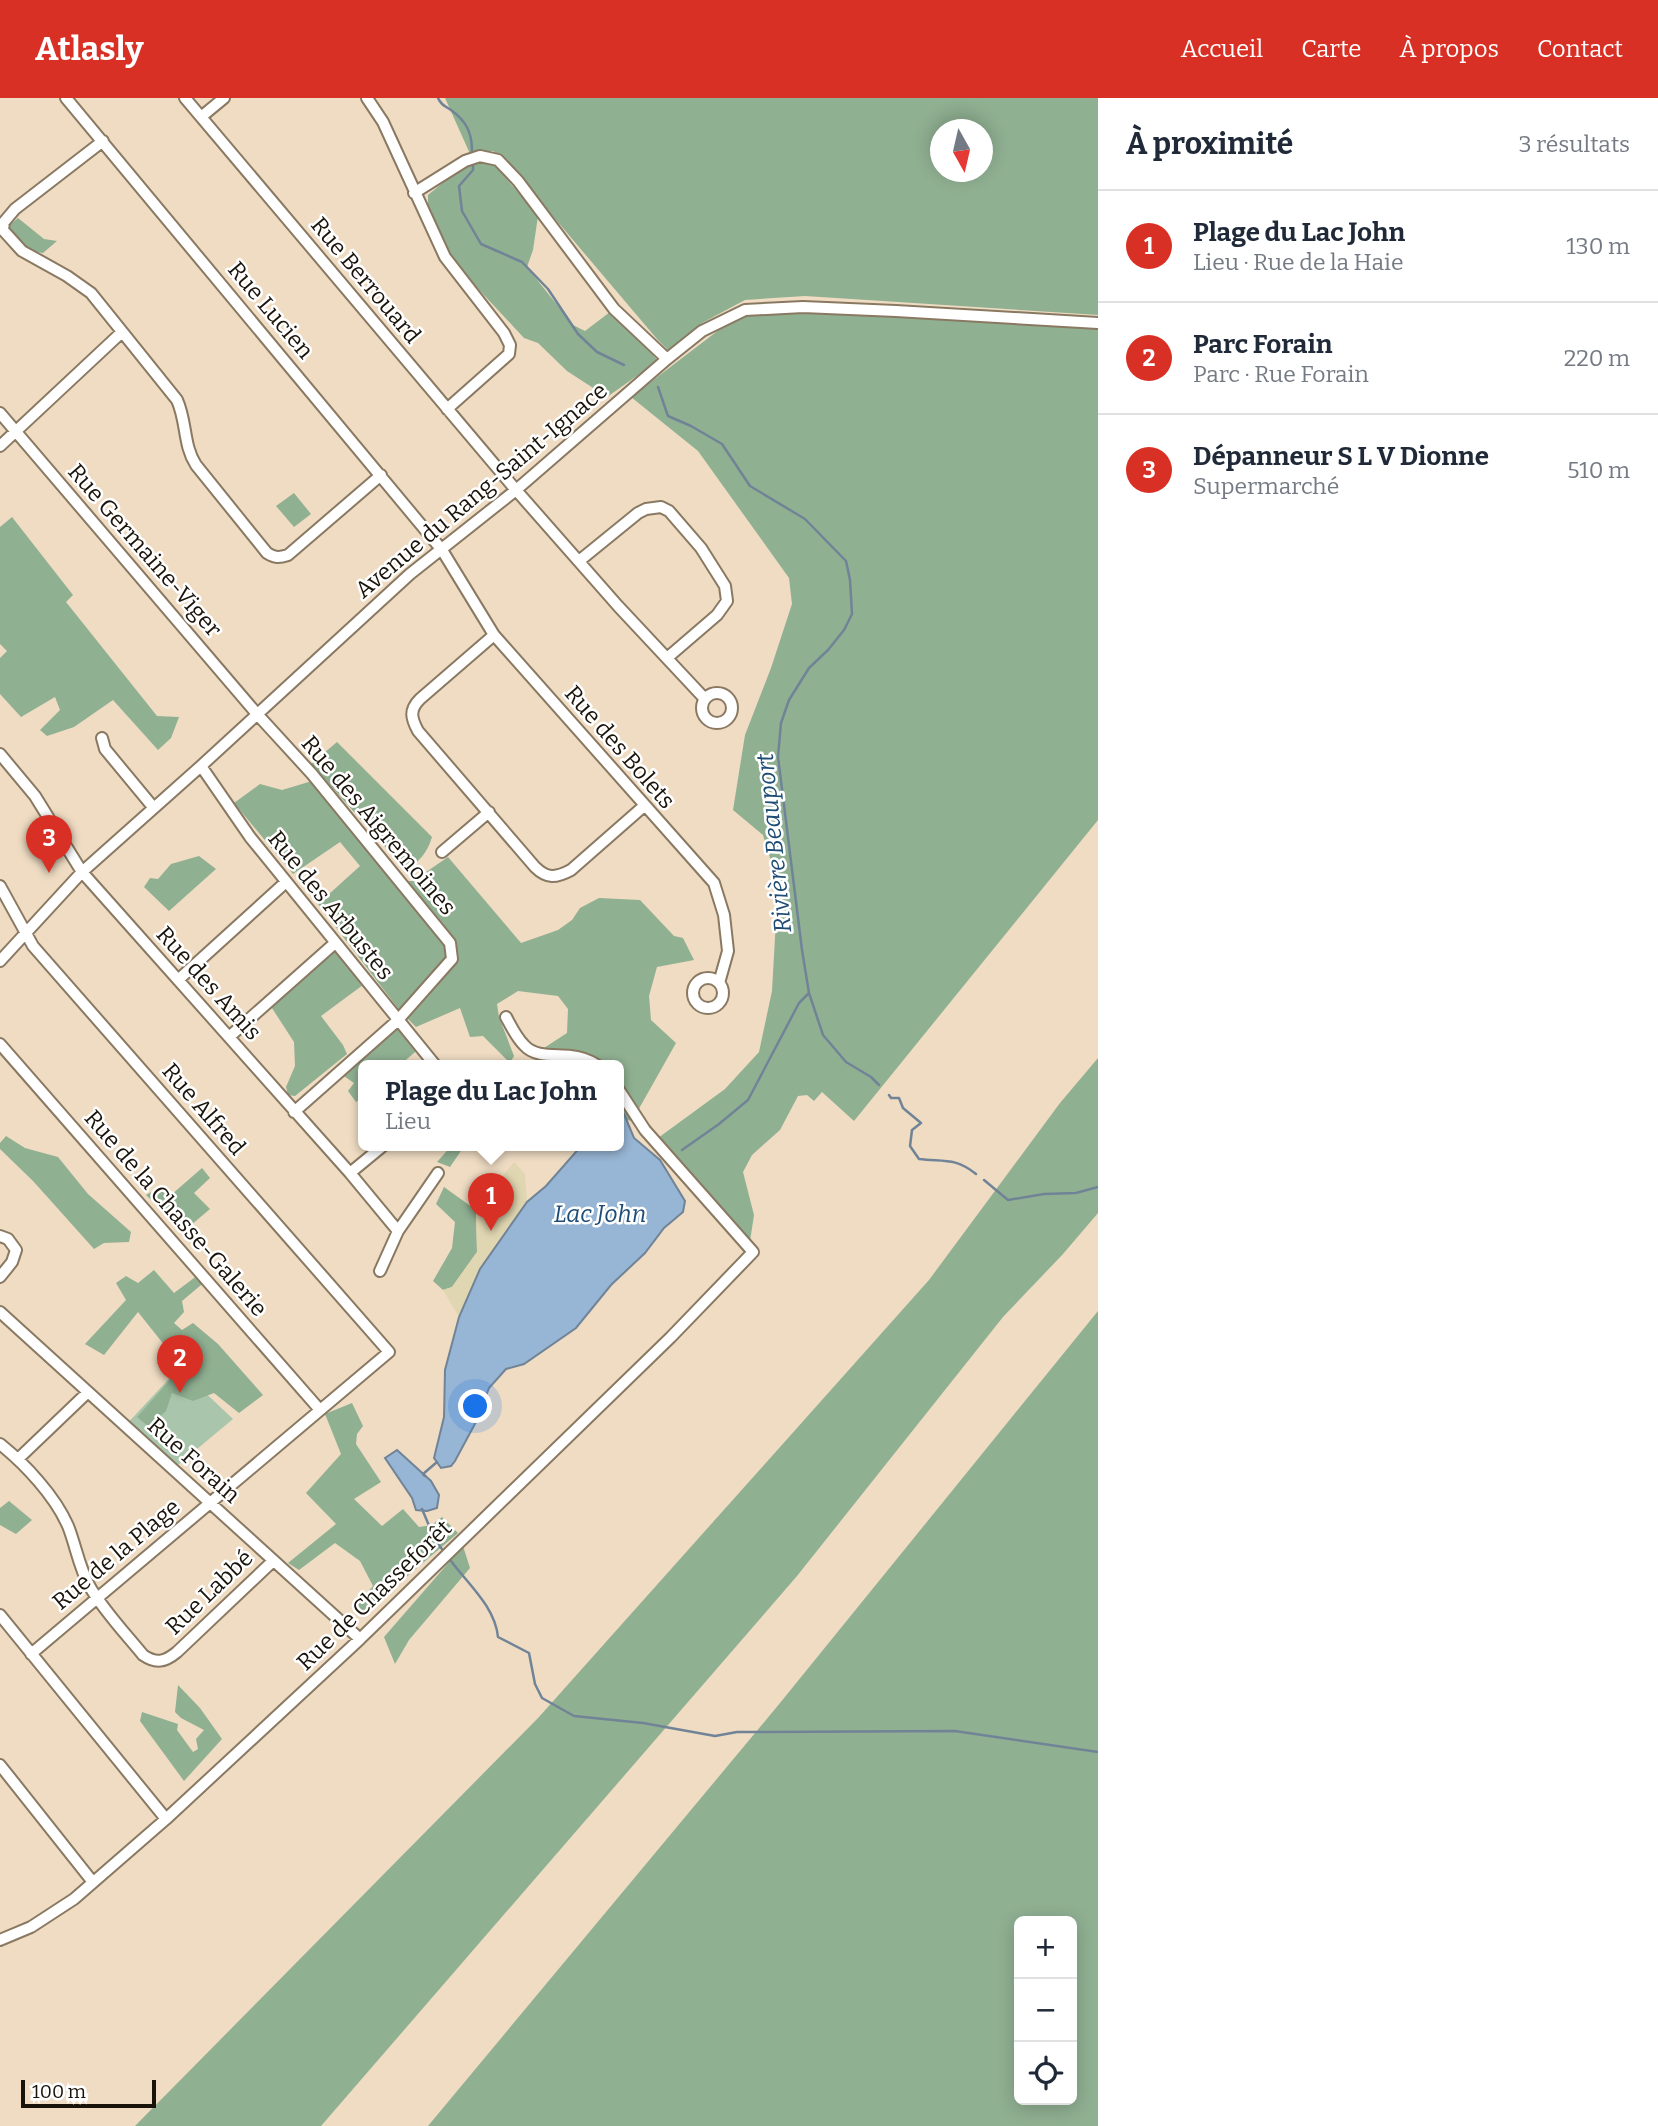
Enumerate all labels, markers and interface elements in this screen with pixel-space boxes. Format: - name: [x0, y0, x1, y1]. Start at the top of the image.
- text: Atlasly: [35, 29, 144, 69]
- text: Accueil: [1181, 35, 1263, 63]
- text: Carte: [1301, 35, 1361, 63]
- text: À propos: [1399, 35, 1499, 63]
- text: Contact: [1537, 35, 1623, 63]
- north arrow: [930, 119, 993, 182]
- text: À proximité: [1126, 126, 1293, 162]
- text: 3 résultats: [1518, 130, 1630, 158]
- street label: Rue Berrouard: [305, 211, 427, 349]
- text: Plage du Lac John: [1193, 217, 1405, 248]
- text: 1: [1144, 232, 1154, 260]
- text: 130 m: [1566, 232, 1630, 260]
- text: Lieu · Rue de la Haie: [1193, 248, 1404, 276]
- street label: Rue Lucien: [222, 256, 320, 365]
- text: Parc Forain: [1193, 329, 1332, 360]
- text: 2: [1143, 344, 1155, 372]
- text: 220 m: [1564, 344, 1630, 372]
- text: Parc · Rue Forain: [1193, 360, 1369, 388]
- street label: Avenue du Rang-Saint-Ignace: [349, 376, 613, 604]
- text: Dépanneur S L V Dionne: [1193, 441, 1489, 472]
- text: 3: [1142, 456, 1156, 484]
- text: 510 m: [1567, 456, 1630, 484]
- street label: Rue Germaine-Viger: [62, 458, 228, 642]
- text: Supermarché: [1193, 472, 1339, 500]
- street label: Rue des Bolets: [559, 680, 681, 814]
- street label: Rue des Aigremoines: [296, 730, 462, 920]
- water label: Rivière Beauport: [751, 752, 797, 934]
- pin: 3: [26, 815, 72, 873]
- street label: Rue des Arbustes: [262, 825, 400, 985]
- street label: Rue des Amis: [151, 920, 267, 1046]
- street label: Rue Alfred: [156, 1057, 252, 1161]
- popup: [358, 1060, 624, 1151]
- text: Plage du Lac John: [385, 1076, 597, 1107]
- street label: Rue de la Chasse-Galerie: [79, 1104, 273, 1322]
- text: Lieu: [385, 1107, 431, 1135]
- pin: 1: [468, 1173, 514, 1231]
- water label: Lac John: [554, 1200, 646, 1228]
- pin: 2: [157, 1335, 203, 1393]
- your location: [458, 1389, 492, 1423]
- street label: Rue Forain: [142, 1411, 246, 1509]
- street label: Rue de la Plage: [47, 1493, 185, 1615]
- street label: Rue de Chasseforêt: [291, 1514, 457, 1676]
- street label: Rue Labbé: [160, 1544, 258, 1640]
- map controls: [1014, 1916, 1077, 2105]
- button: +: [1014, 1916, 1077, 1979]
- button: −: [1014, 1979, 1077, 2042]
- button: locate: [1014, 2042, 1077, 2105]
- scale bar: [21, 2077, 156, 2109]
- text: 100 m: [32, 2080, 86, 2103]

